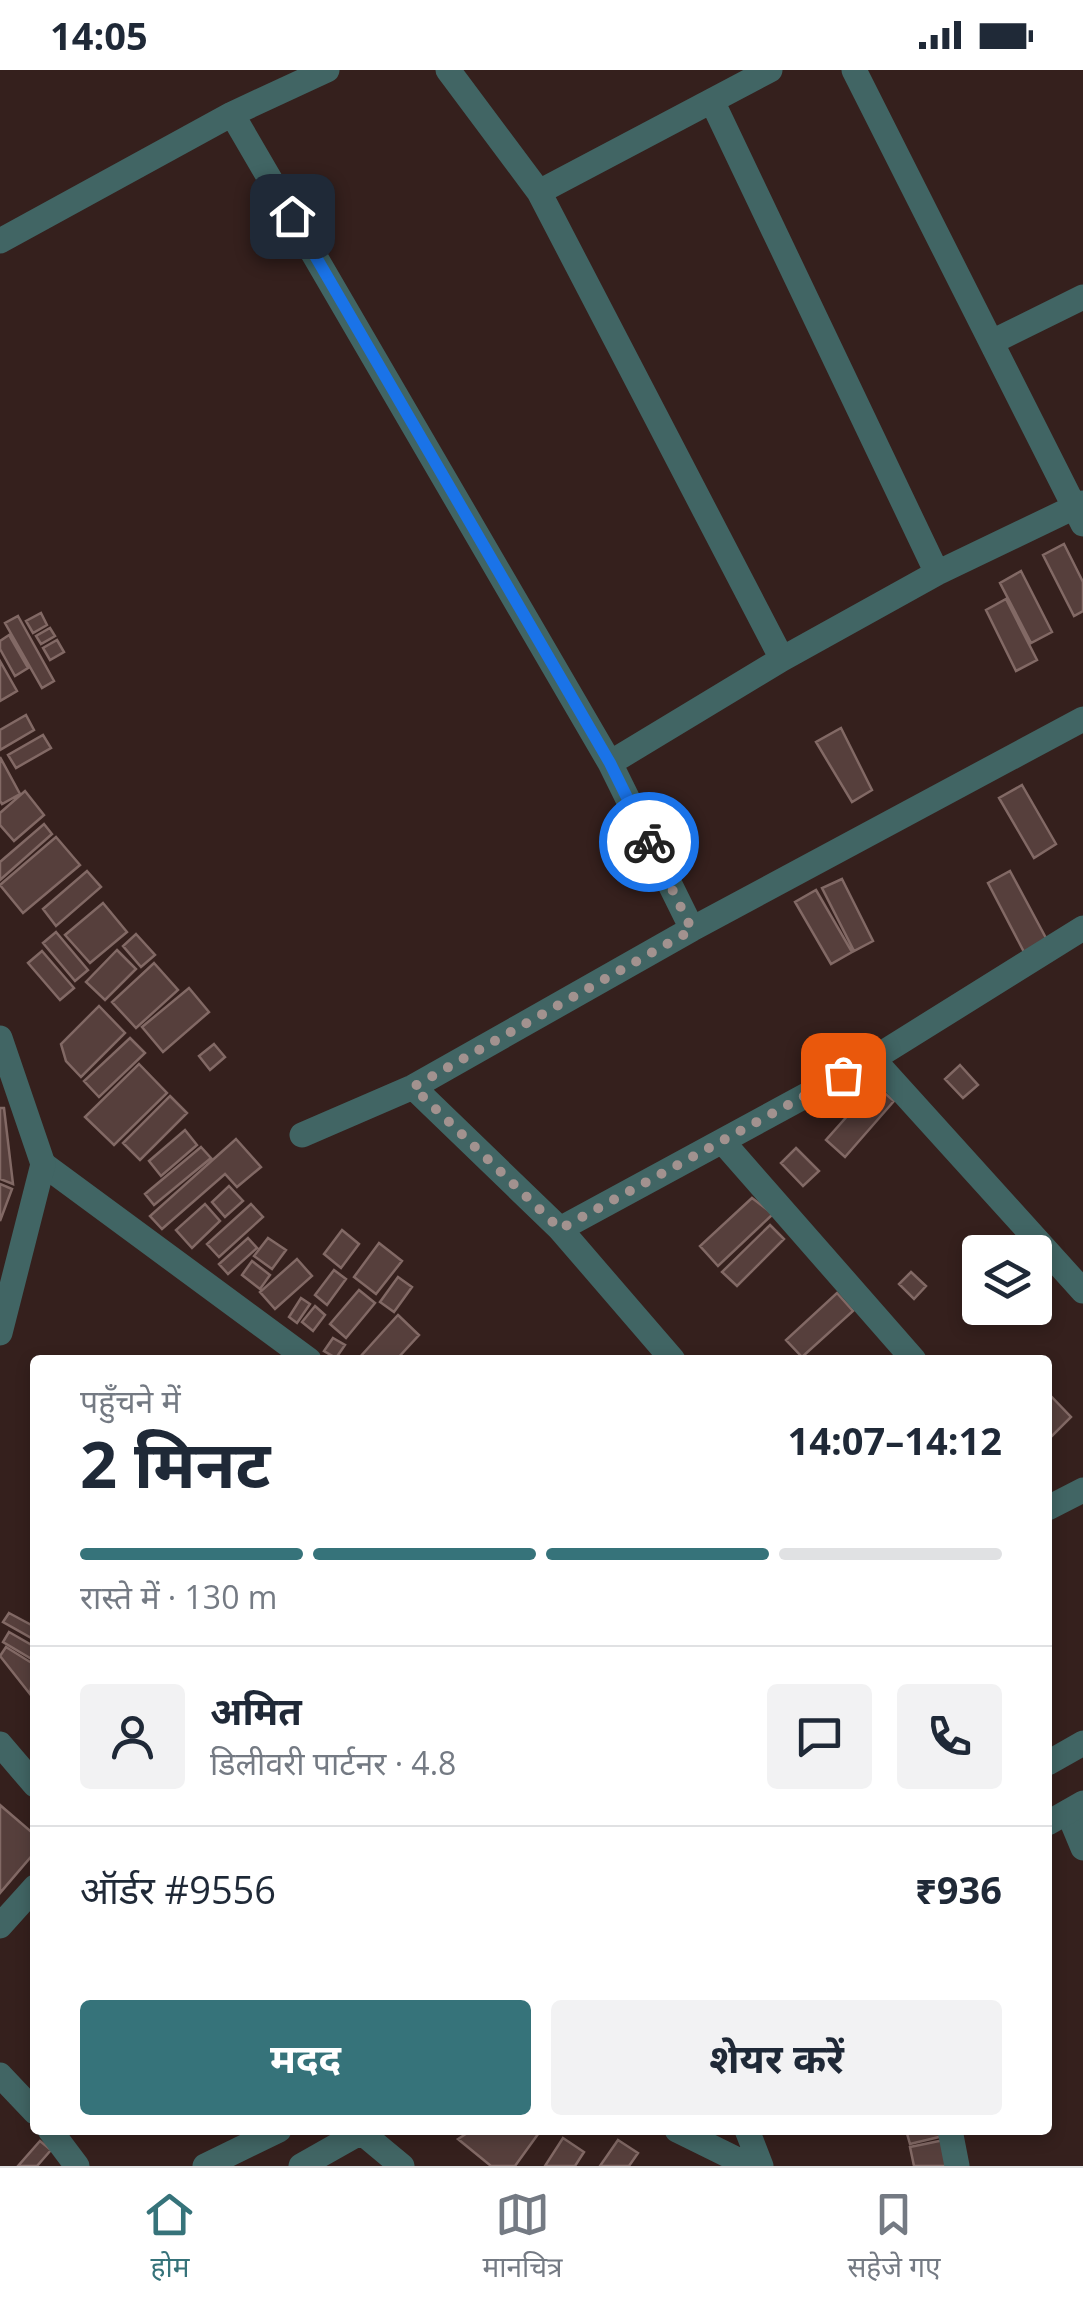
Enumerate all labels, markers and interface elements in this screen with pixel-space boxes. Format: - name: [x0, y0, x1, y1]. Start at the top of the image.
- text: 14:05: [50, 9, 148, 61]
- pin: [250, 174, 335, 259]
- icon: home: [265, 189, 320, 244]
- courier: [599, 792, 699, 892]
- icon: bike: [622, 815, 677, 870]
- pin: [801, 1033, 886, 1118]
- icon: bag: [816, 1048, 871, 1103]
- map controls: [962, 1235, 1052, 1325]
- button: layers: [962, 1235, 1052, 1325]
- text: पहुँचने में: [80, 1379, 181, 1422]
- text: 14:07–14:12: [788, 1414, 1002, 1466]
- text: 2 मिनट: [80, 1419, 271, 1507]
- text: रास्ते में · 130 m: [80, 1575, 277, 1618]
- button: person: [80, 1684, 185, 1789]
- text: अमित: [210, 1684, 302, 1736]
- button: chat: [767, 1684, 872, 1789]
- button: phone: [897, 1684, 1002, 1789]
- text: डिलीवरी पार्टनर · 4.8: [210, 1741, 456, 1784]
- text: ऑर्डर #9556: [80, 1863, 276, 1915]
- text: ₹936: [915, 1863, 1002, 1915]
- button: मदद: [80, 2000, 531, 2115]
- button: शेयर करें: [551, 2000, 1002, 2115]
- tab: होम: [142, 2187, 197, 2288]
- tab: मानचित्र: [482, 2187, 562, 2288]
- tab: सहेजे गए: [847, 2187, 941, 2288]

